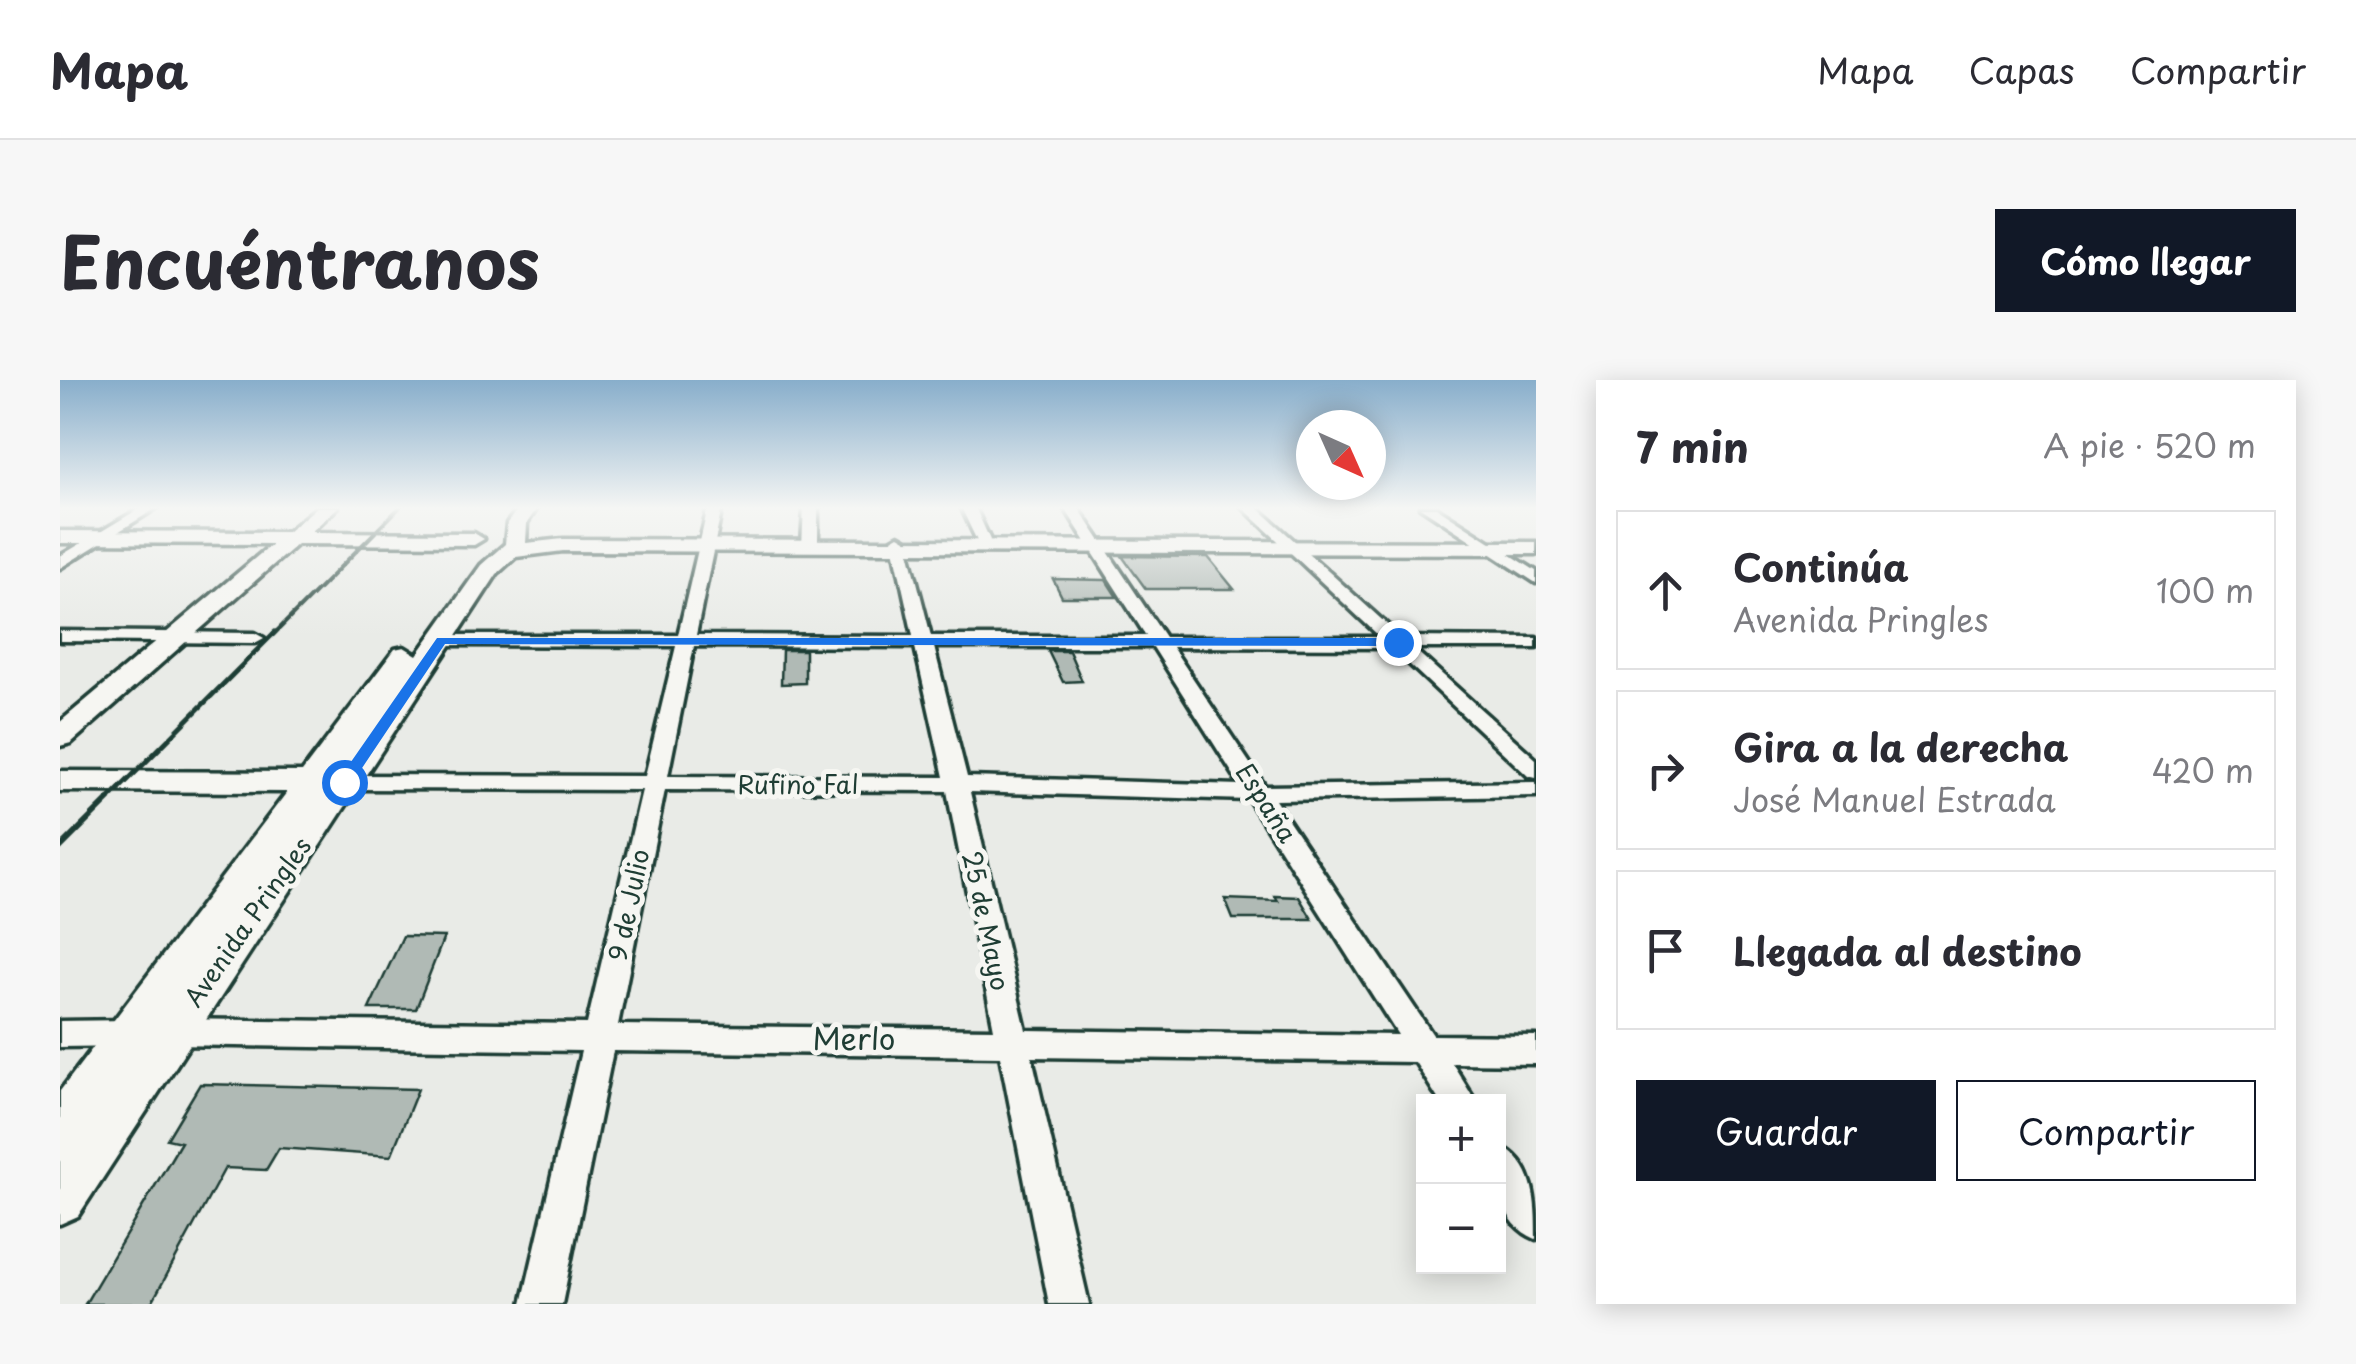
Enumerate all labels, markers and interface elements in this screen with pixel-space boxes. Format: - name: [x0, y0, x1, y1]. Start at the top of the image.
- text: Mapa: [50, 33, 188, 105]
- text: Mapa: [1817, 43, 1914, 96]
- text: Capas: [1969, 43, 2075, 96]
- text: Compartir: [2130, 43, 2306, 96]
- text: Encuéntranos: [60, 207, 540, 313]
- button: Cómo llegar: [1995, 209, 2296, 312]
- north arrow: [1296, 410, 1386, 500]
- text: 7 min: [1636, 414, 1749, 477]
- text: A pie · 520 m: [2043, 421, 2256, 469]
- text: Continúa: [1733, 538, 1909, 595]
- icon: ahead: [1638, 563, 1693, 618]
- text: 100 m: [2156, 566, 2254, 614]
- text: Avenida Pringles: [1733, 595, 1989, 643]
- route end: [1376, 620, 1422, 666]
- text: Gira a la derecha: [1733, 718, 2068, 775]
- icon: right: [1638, 743, 1693, 798]
- text: 420 m: [2152, 746, 2254, 794]
- street label: España: [1227, 755, 1307, 850]
- route start: [322, 760, 368, 806]
- street label: Rufino Fal: [737, 765, 859, 803]
- text: José Manuel Estrada: [1733, 775, 2056, 823]
- street label: Avenida Pringles: [174, 829, 320, 1014]
- street label: 9 de Julio: [598, 845, 658, 964]
- street label: 25 de Mayo: [954, 848, 1020, 994]
- text: Llegada al destino: [1733, 922, 2082, 979]
- icon: arrive: [1638, 923, 1693, 978]
- street label: Merlo: [812, 1015, 896, 1060]
- button: Guardar: [1636, 1080, 1936, 1181]
- button: Compartir: [1956, 1080, 2256, 1181]
- map controls: [1416, 1094, 1506, 1274]
- button: +: [1416, 1094, 1506, 1184]
- button: −: [1416, 1184, 1506, 1274]

